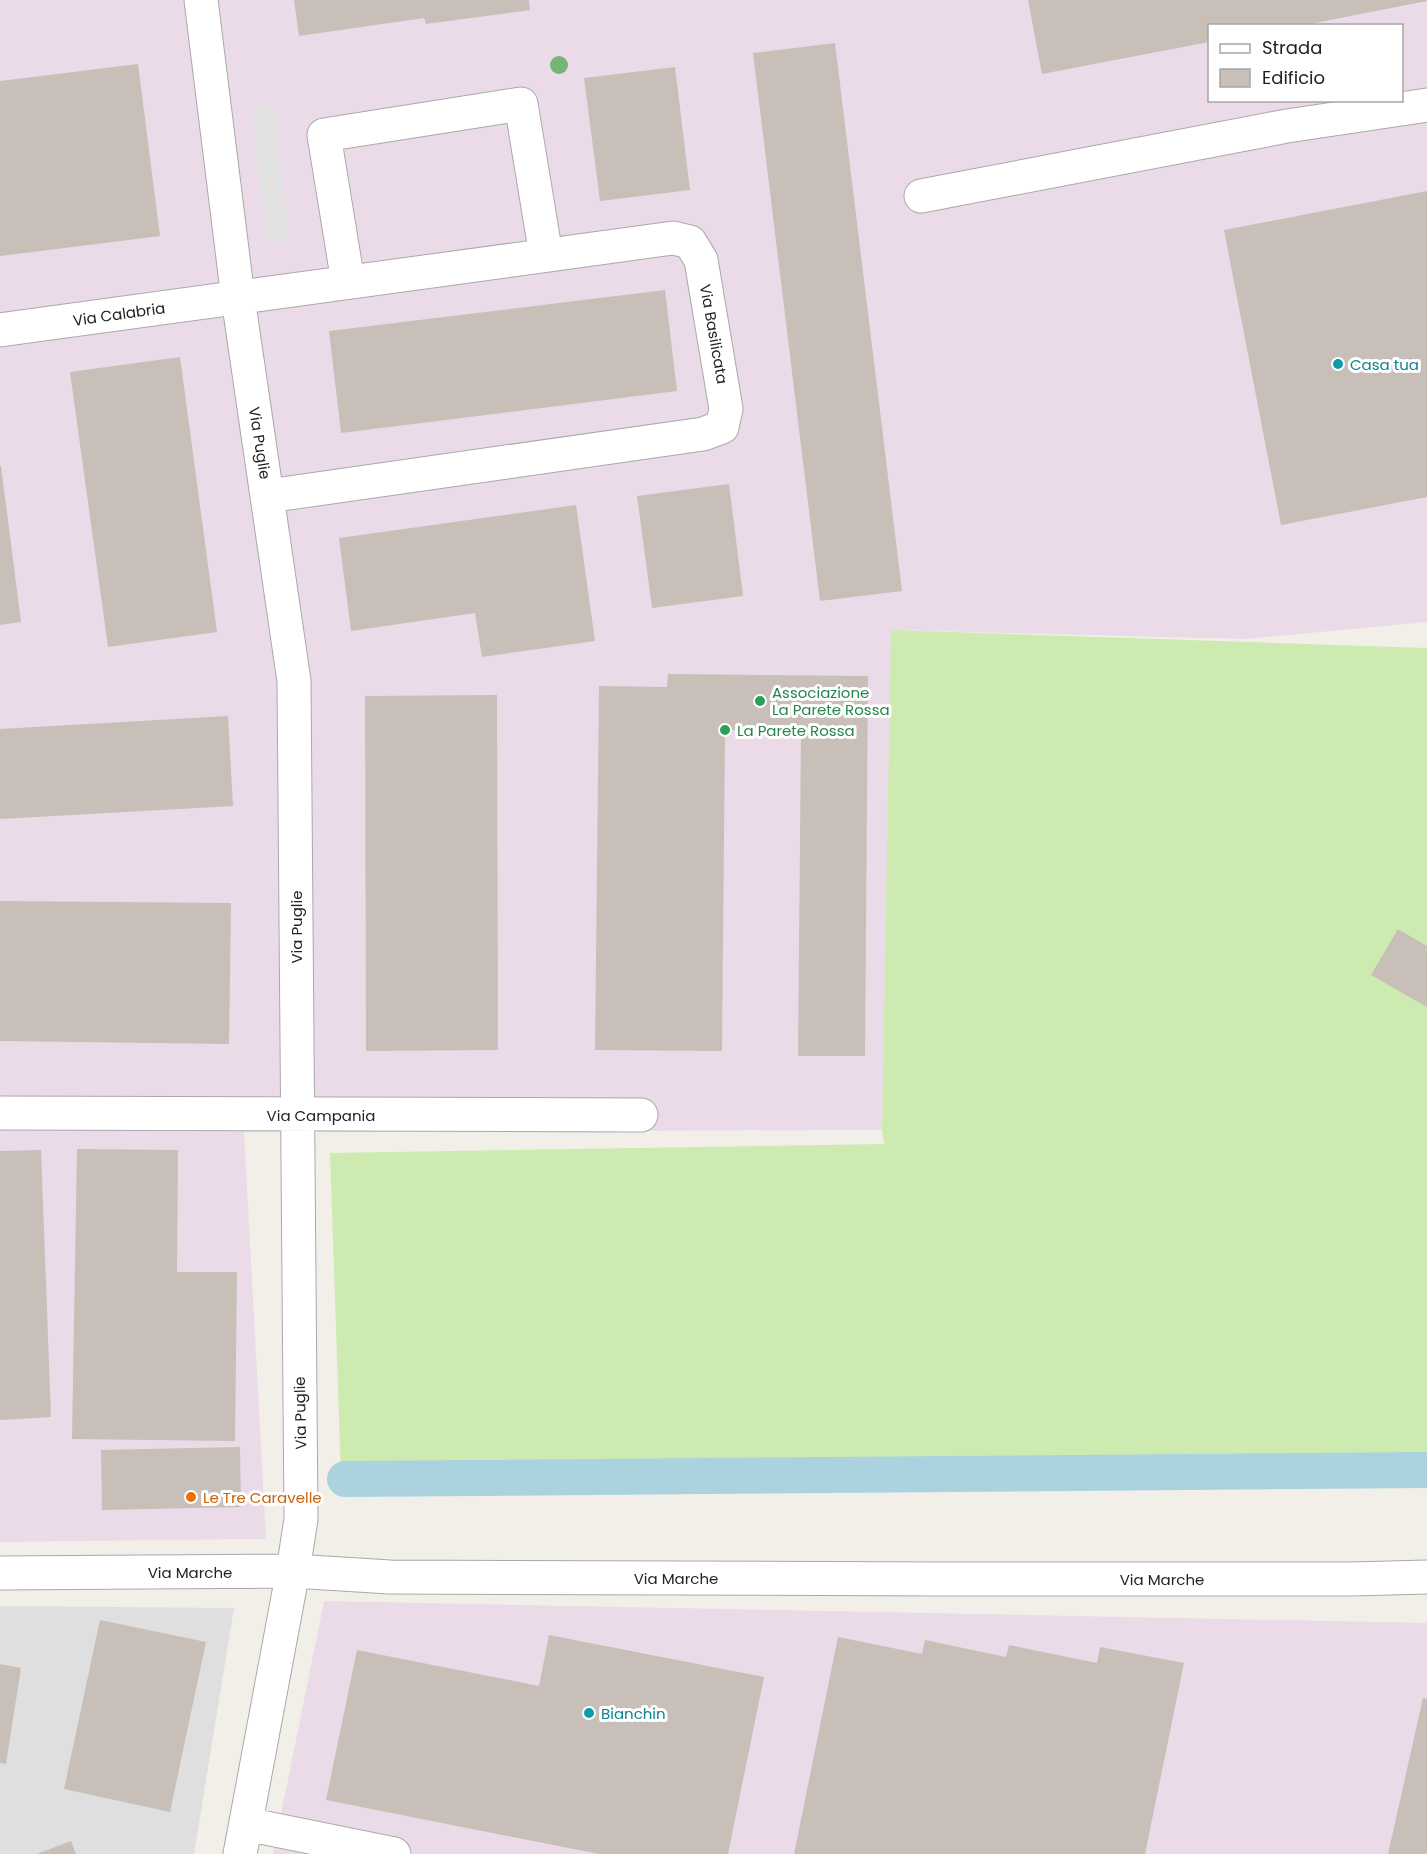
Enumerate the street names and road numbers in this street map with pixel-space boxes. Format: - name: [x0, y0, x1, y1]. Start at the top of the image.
- street label: Via Basilicata: [695, 282, 733, 386]
- street label: Via Calabria: [71, 297, 167, 331]
- street label: Via Puglie: [244, 405, 276, 481]
- street label: Via Puglie: [286, 890, 307, 964]
- street label: Via Campania: [267, 1105, 375, 1126]
- street label: Via Puglie: [289, 1376, 311, 1450]
- street label: Via Marche: [148, 1562, 232, 1583]
- street label: Via Marche: [634, 1568, 718, 1589]
- street label: Via Marche: [1120, 1569, 1204, 1590]

